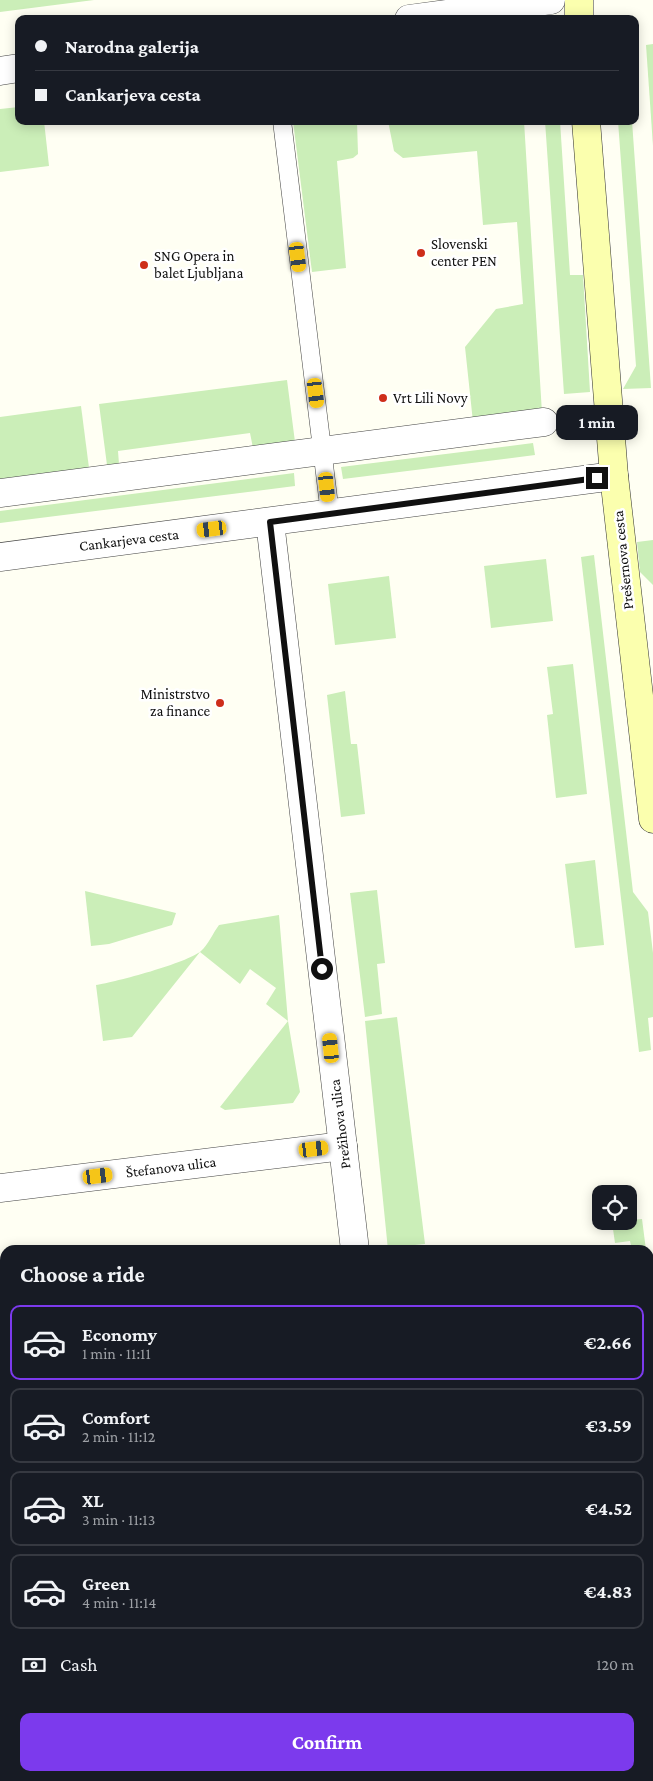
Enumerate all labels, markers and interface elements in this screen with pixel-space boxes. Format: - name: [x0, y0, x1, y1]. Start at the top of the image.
- text: Narodna galerija: [65, 36, 199, 57]
- text: Cankarjeva cesta: [65, 84, 201, 105]
- place label: Slovenski center PEN: [431, 236, 497, 269]
- car: [288, 241, 307, 273]
- marker: Slovenski center PEN: [415, 247, 427, 259]
- place label: SNG Opera in balet Ljubljana: [154, 248, 243, 282]
- marker: SNG Opera in balet Ljubljana: [138, 259, 150, 271]
- car: [306, 377, 325, 409]
- place label: Vrt Lili Novy: [393, 390, 468, 407]
- marker: Vrt Lili Novy: [377, 392, 389, 404]
- callout: 1 min: [556, 406, 638, 440]
- text: 1 min: [579, 414, 615, 431]
- route end: [586, 467, 608, 489]
- car: [317, 471, 336, 503]
- street label: Prešernova cesta: [610, 510, 636, 610]
- car: [196, 520, 227, 538]
- street label: Cankarjeva cesta: [78, 526, 180, 555]
- place label: Ministrstvo za finance: [141, 686, 210, 719]
- marker: Ministrstvo za finance: [214, 697, 226, 709]
- route start: [311, 958, 333, 980]
- car: [321, 1032, 340, 1064]
- street label: Prežihova ulica: [327, 1078, 353, 1170]
- car: [298, 1140, 329, 1158]
- street label: Štefanova ulica: [125, 1154, 217, 1180]
- car: [82, 1167, 113, 1185]
- map controls: [592, 1185, 637, 1230]
- button: locate: [592, 1185, 637, 1230]
- text: Choose a ride: [20, 1262, 145, 1287]
- icon: car: [22, 1320, 67, 1365]
- text: Economy: [82, 1324, 157, 1345]
- text: €2.66: [584, 1332, 632, 1353]
- text: 1 min · 11:11: [82, 1345, 151, 1362]
- icon: car: [22, 1403, 67, 1448]
- text: Comfort: [82, 1407, 150, 1428]
- text: €3.59: [586, 1415, 632, 1436]
- text: 2 min · 11:12: [82, 1428, 155, 1445]
- icon: car: [22, 1486, 67, 1531]
- text: XL: [82, 1490, 104, 1511]
- text: €4.52: [585, 1498, 632, 1519]
- text: 3 min · 11:13: [82, 1511, 155, 1528]
- icon: car: [22, 1569, 67, 1614]
- text: Green: [82, 1573, 130, 1594]
- text: €4.83: [584, 1581, 632, 1602]
- text: 4 min · 11:14: [82, 1594, 156, 1611]
- icon: cash: [20, 1651, 48, 1679]
- text: Cash: [60, 1654, 98, 1675]
- text: 120 m: [596, 1656, 634, 1673]
- button: Confirm: [20, 1713, 634, 1771]

